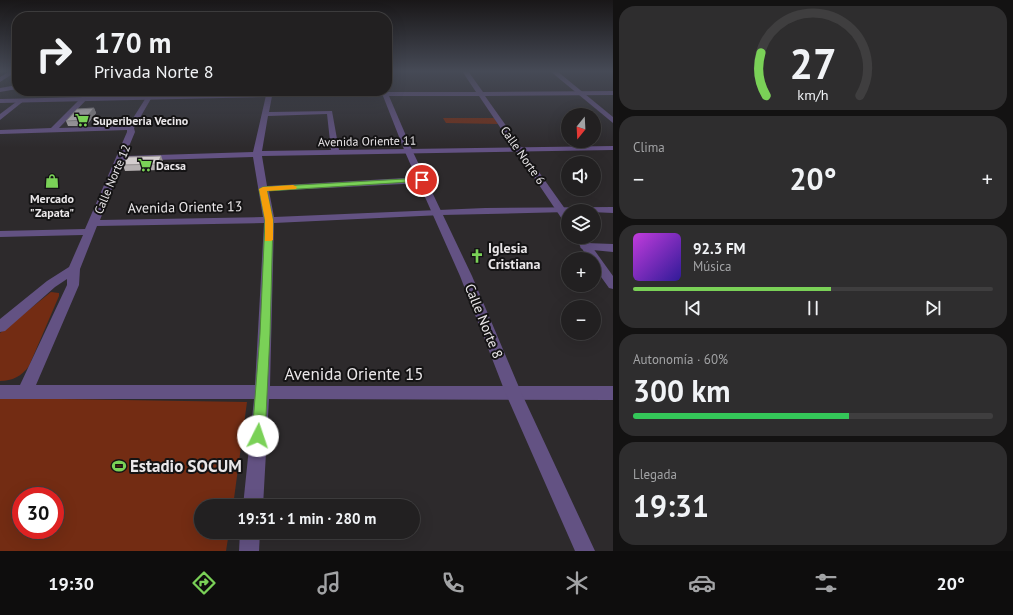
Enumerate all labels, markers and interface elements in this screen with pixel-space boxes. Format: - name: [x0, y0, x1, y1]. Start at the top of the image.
- text: 170 m: [94, 24, 171, 61]
- icon: right: [28, 28, 80, 80]
- text: 27: [789, 37, 837, 90]
- text: Privada Norte 8: [94, 60, 213, 83]
- text: km/h: [797, 85, 829, 104]
- north arrow: [561, 108, 601, 148]
- map controls: [561, 108, 601, 340]
- supermarket icon: Superiberia Vecino: [74, 112, 90, 128]
- place label: Superiberia Vecino: [93, 113, 189, 128]
- street label: Calle Norte 6: [497, 123, 549, 187]
- street label: Avenida Oriente 11: [318, 133, 416, 149]
- text: Clima: [633, 139, 665, 156]
- street label: Calle Norte 12: [91, 142, 133, 216]
- button: sound: [561, 156, 601, 196]
- supermarket icon: Dacsa: [137, 157, 153, 173]
- place label: Dacsa: [156, 158, 186, 173]
- text: 20°: [789, 159, 837, 198]
- pin: [405, 163, 439, 197]
- text: −: [633, 165, 644, 193]
- text: +: [982, 165, 993, 193]
- icon: arrive: [411, 169, 433, 191]
- shop icon: Mercado "Zapata": [44, 173, 60, 189]
- place label: Mercado "Zapata": [30, 191, 75, 220]
- street label: Avenida Oriente 13: [128, 197, 242, 217]
- button: layers: [561, 204, 601, 244]
- place label: Iglesia Cristiana: [488, 239, 540, 273]
- text: 92.3 FM: [693, 239, 746, 258]
- church icon: Iglesia Cristiana: [469, 248, 485, 264]
- button: +: [561, 252, 601, 292]
- text: Música: [693, 258, 732, 275]
- street label: Calle Norte 8: [461, 281, 507, 361]
- icon: previous: [682, 297, 704, 319]
- icon: pause: [802, 297, 824, 319]
- icon: next: [922, 297, 944, 319]
- button: −: [561, 300, 601, 340]
- text: Autonomía · 60%: [633, 351, 728, 368]
- street label: Avenida Oriente 15: [284, 363, 424, 385]
- text: 300 km: [633, 371, 731, 410]
- position arrow: [237, 415, 279, 457]
- place label: Estadio SOCUM: [130, 455, 242, 477]
- sports icon: Estadio SOCUM: [111, 458, 127, 474]
- text: Llegada: [633, 466, 677, 483]
- text: 19:31: [633, 486, 709, 525]
- speed limit sign: 30: [12, 487, 64, 539]
- text: 19:31 · 1 min · 280 m: [238, 509, 376, 528]
- icon: directions: [190, 569, 218, 597]
- icon: music: [315, 569, 343, 597]
- icon: phone: [439, 569, 467, 597]
- icon: climate: [563, 569, 591, 597]
- icon: car: [688, 569, 716, 597]
- icon: filters: [812, 569, 840, 597]
- text: 19:30: [48, 572, 94, 595]
- text: 20°: [936, 572, 965, 595]

